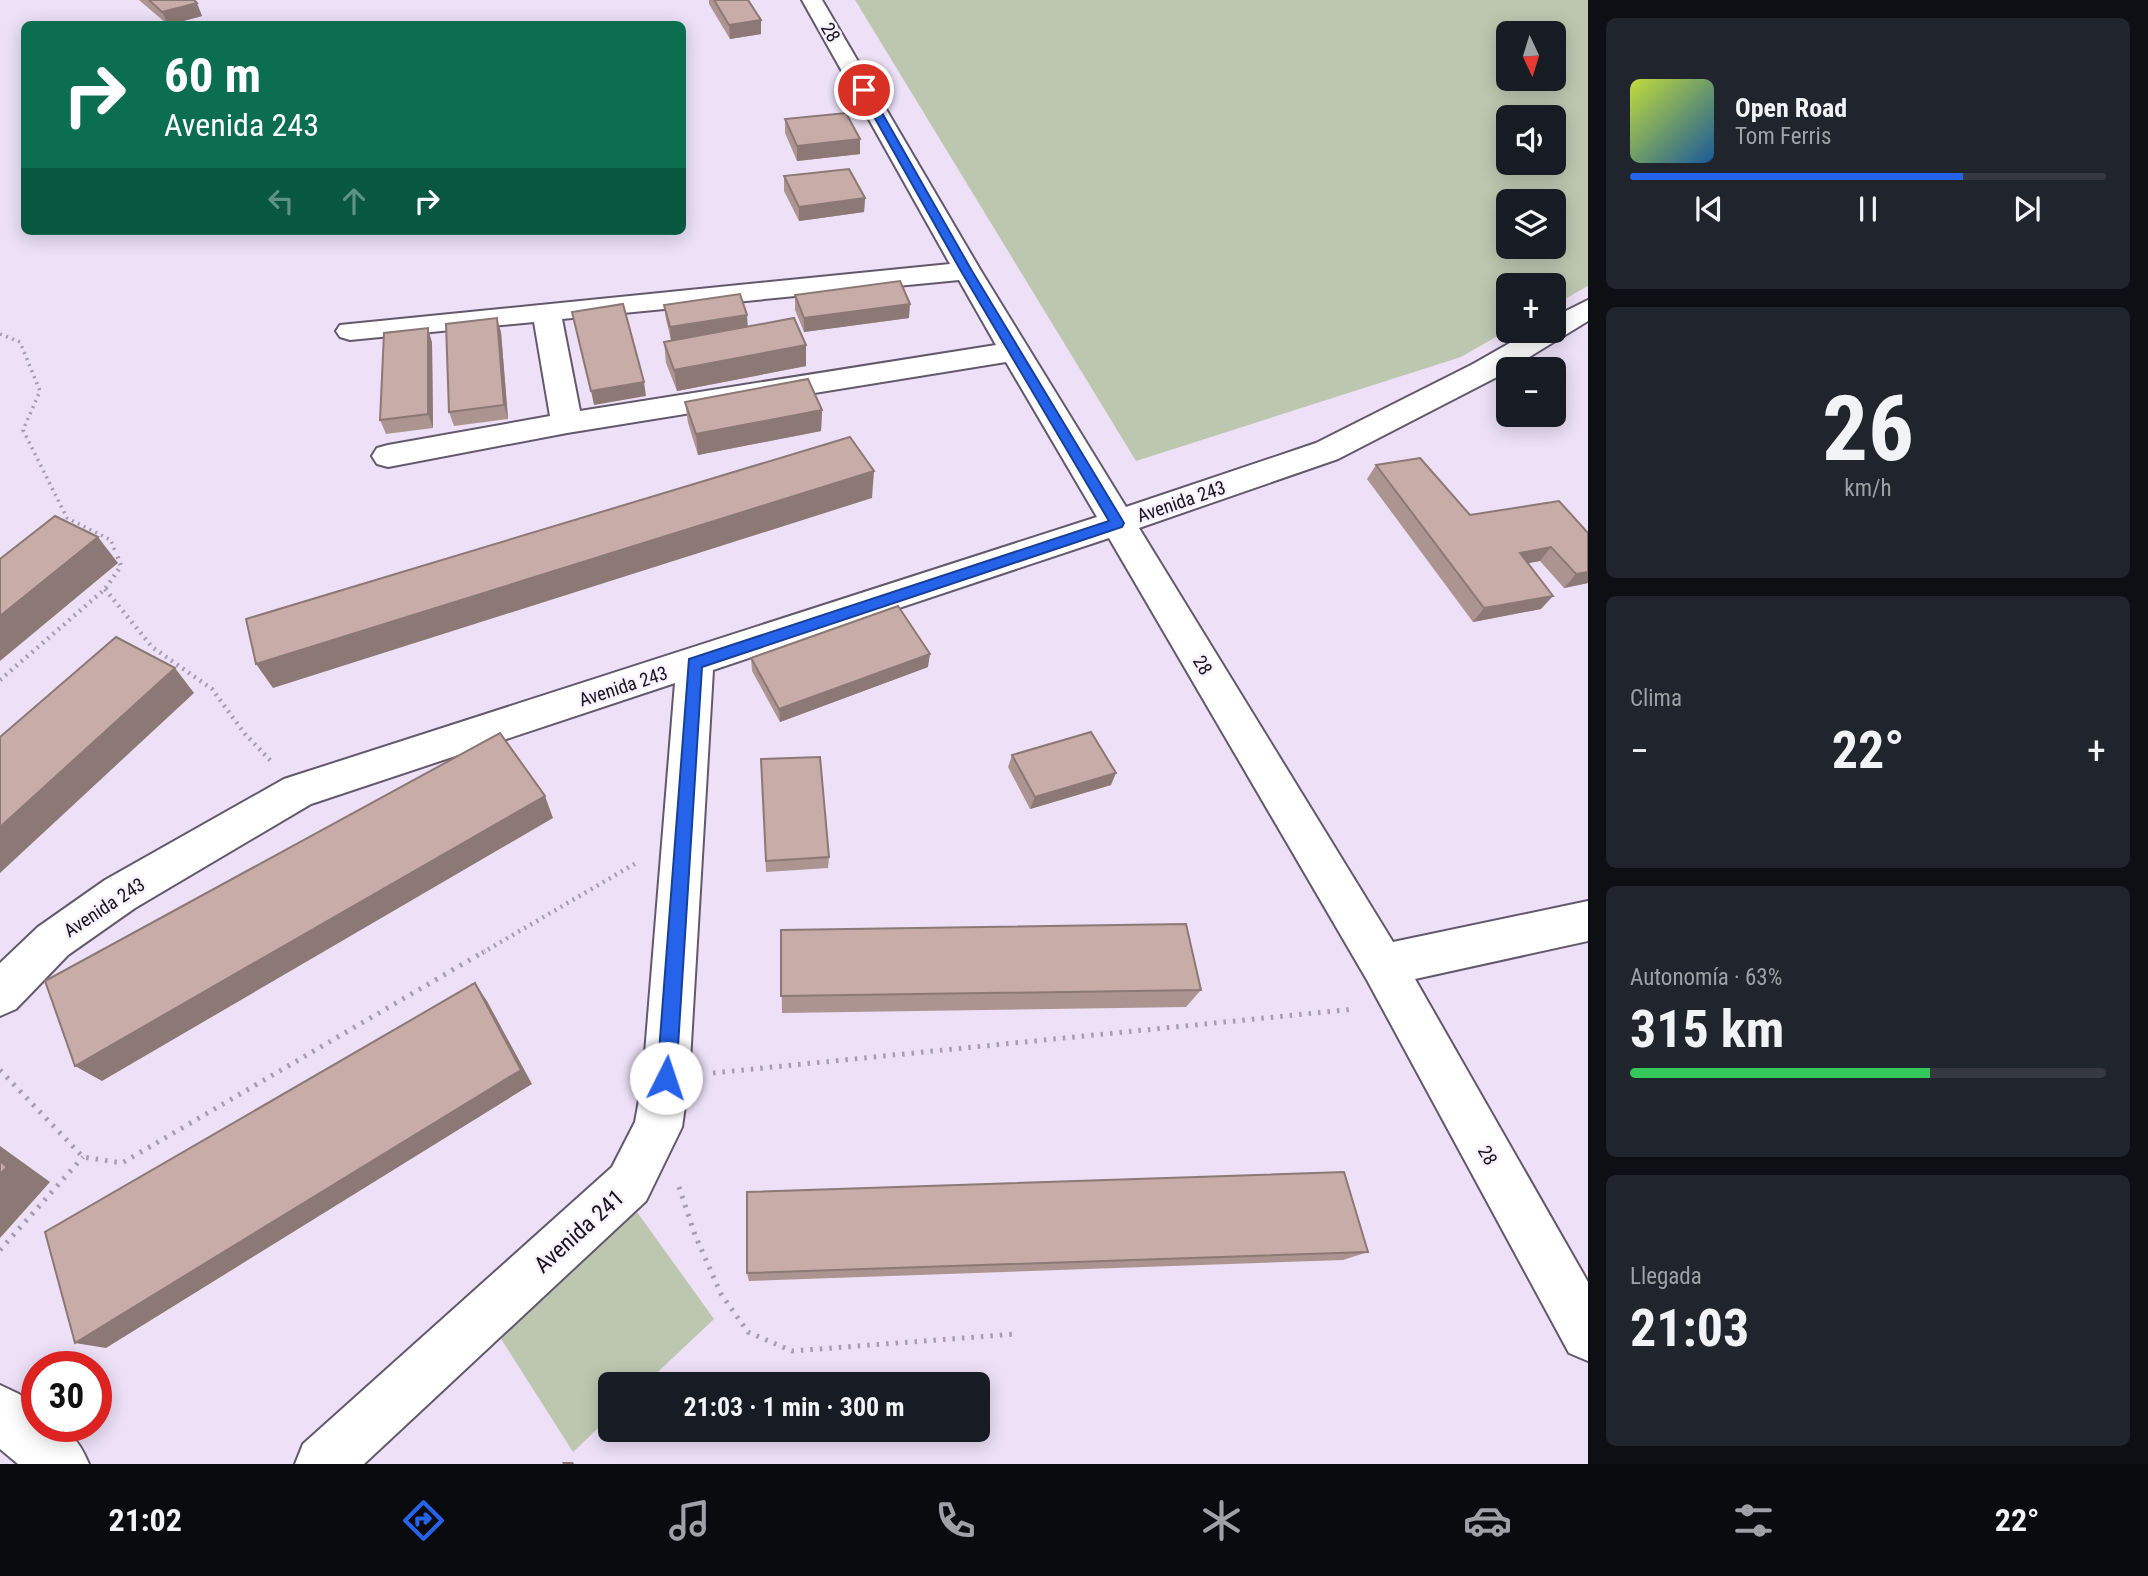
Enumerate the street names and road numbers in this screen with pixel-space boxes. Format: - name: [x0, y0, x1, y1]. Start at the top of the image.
- street label: 28: [816, 18, 845, 46]
- street label: Avenida 243: [1134, 476, 1228, 527]
- street label: 28: [1188, 651, 1217, 679]
- street label: Avenida 243: [576, 661, 670, 712]
- street label: Avenida 243: [59, 873, 149, 942]
- street label: 28: [1473, 1141, 1502, 1169]
- street label: Avenida 241: [529, 1184, 630, 1279]

